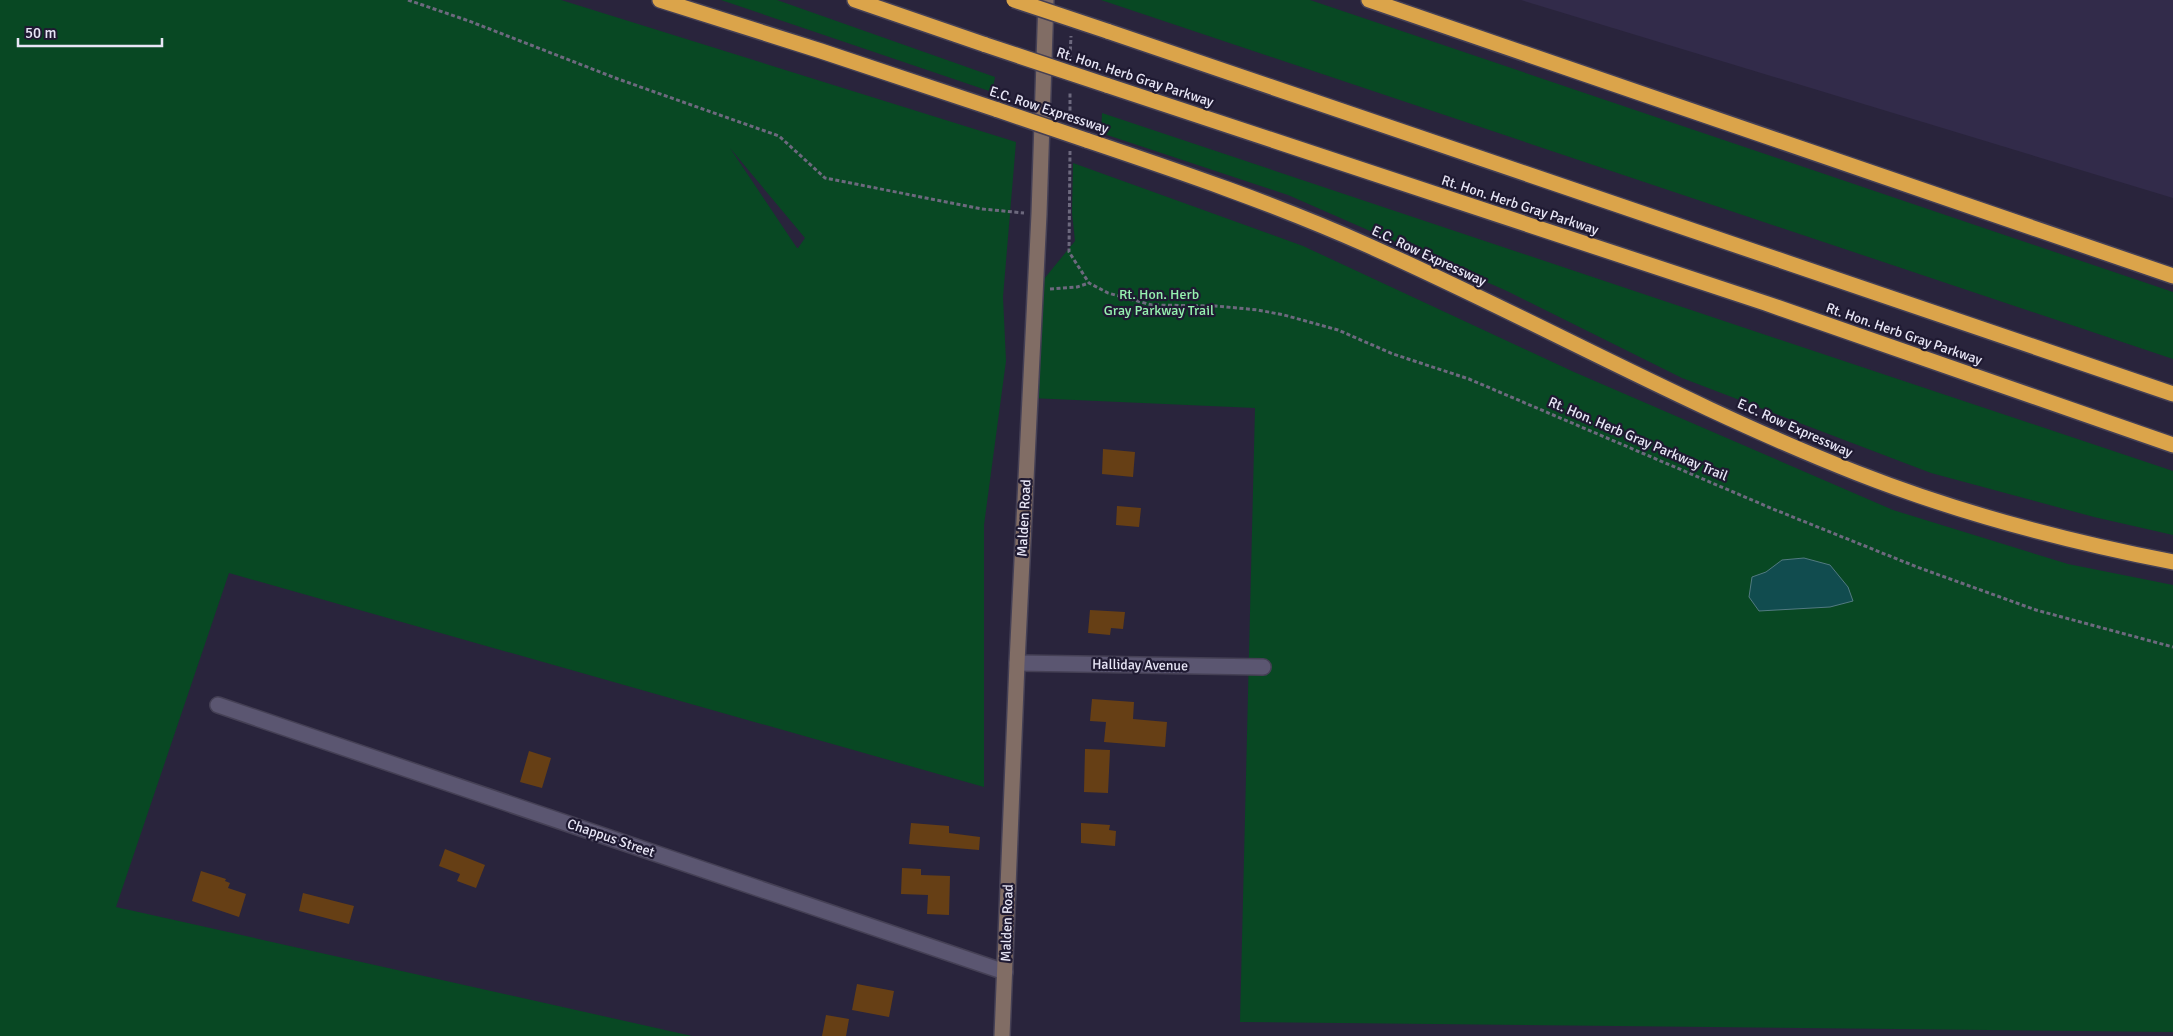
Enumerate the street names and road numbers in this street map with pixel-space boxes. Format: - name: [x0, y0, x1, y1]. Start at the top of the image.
- street label: Rt. Hon. Herb Gray Parkway: [1054, 44, 1216, 111]
- street label: E.C. Row Expressway: [987, 83, 1111, 137]
- street label: Rt. Hon. Herb Gray Parkway: [1439, 172, 1601, 239]
- street label: E.C. Row Expressway: [1369, 222, 1489, 290]
- street label: Rt. Hon. Herb Gray Parkway: [1824, 299, 1985, 369]
- street label: Rt. Hon. Herb Gray Parkway Trail: [1546, 393, 1730, 485]
- street label: E.C. Row Expressway: [1735, 395, 1856, 461]
- street label: Malden Road: [1013, 479, 1035, 557]
- street label: Halliday Avenue: [1092, 656, 1188, 674]
- street label: Chappus Street: [565, 815, 657, 861]
- street label: Malden Road: [997, 884, 1017, 962]

